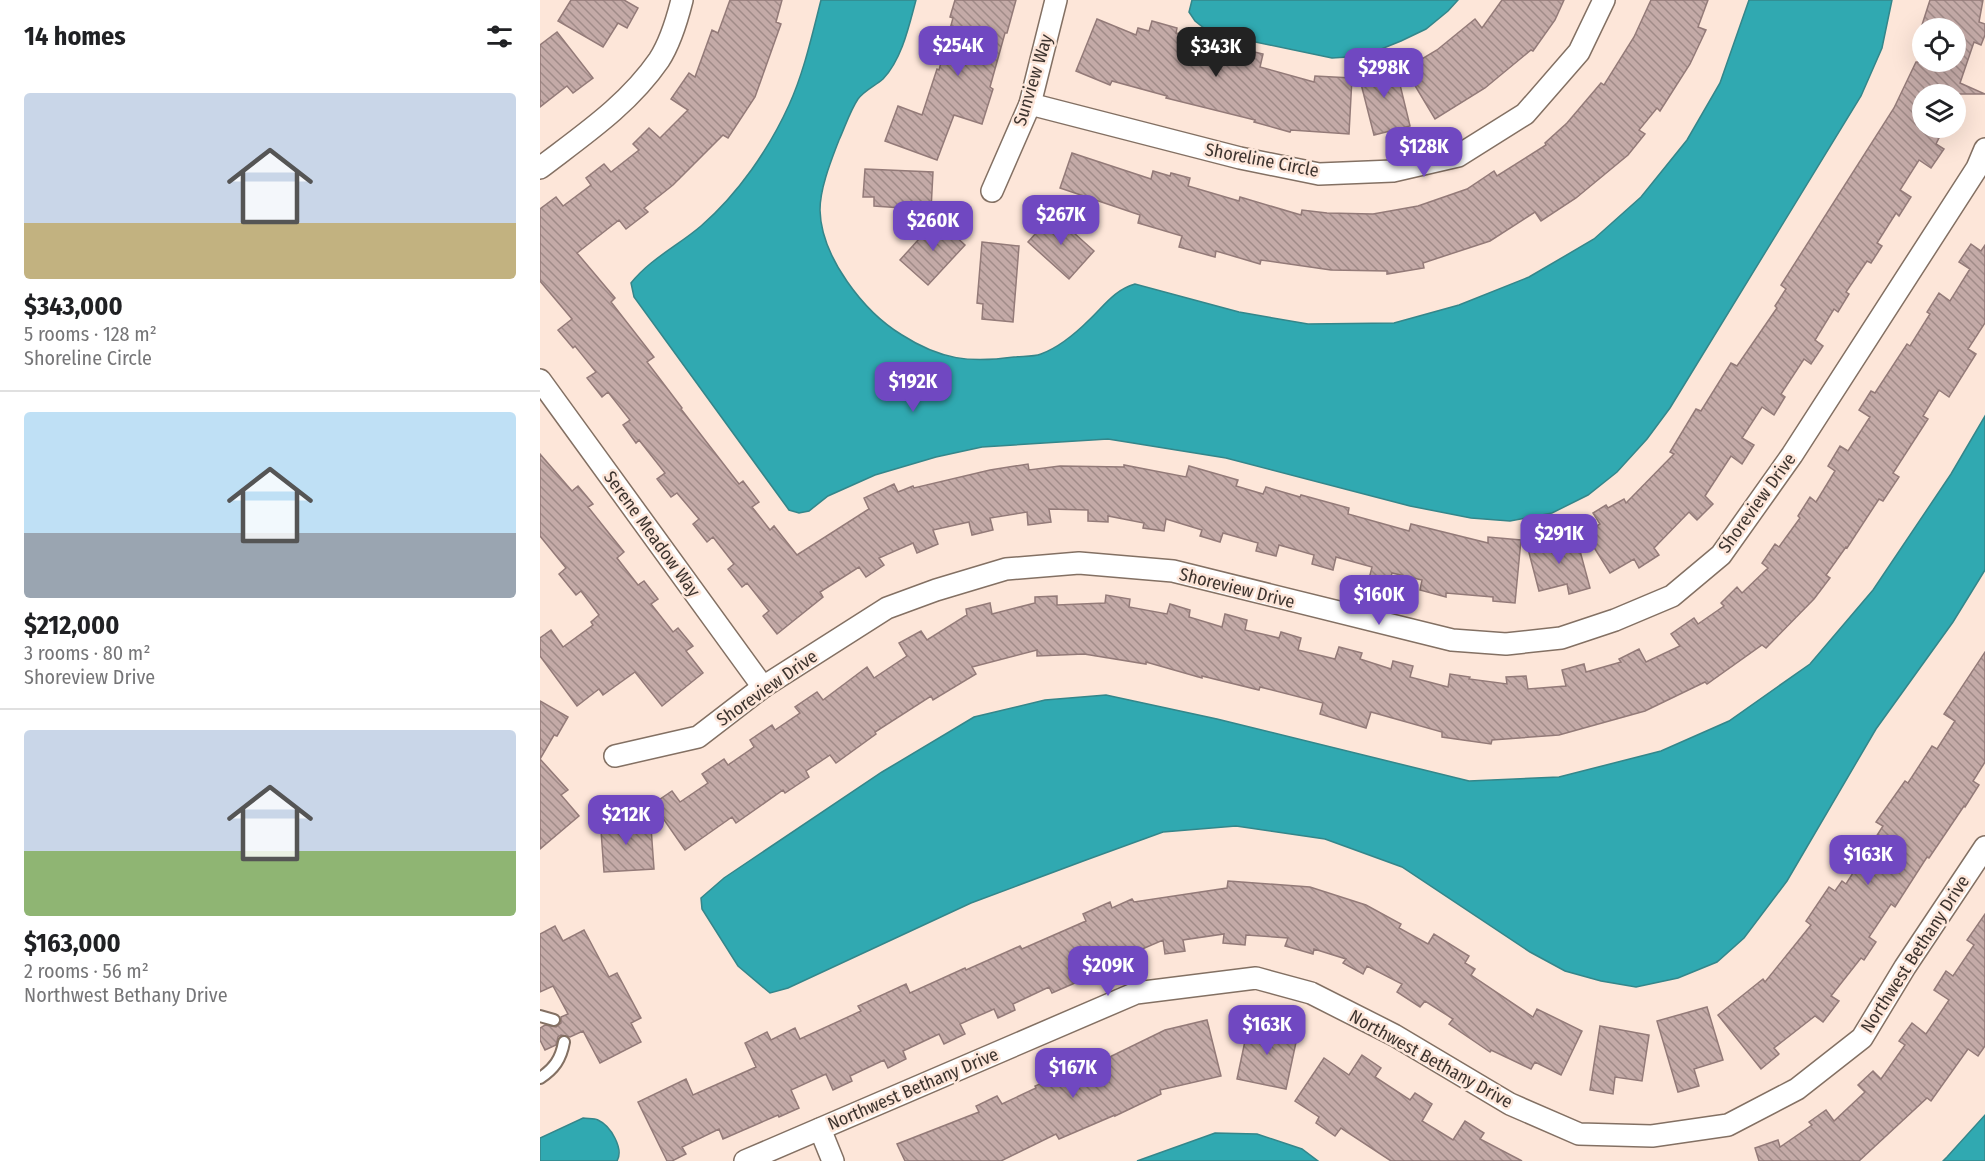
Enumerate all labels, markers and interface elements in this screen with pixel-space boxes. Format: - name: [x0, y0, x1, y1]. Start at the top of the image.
- map controls: [1912, 18, 1966, 138]
- button: locate: [1912, 18, 1966, 72]
- icon: filters: [483, 20, 516, 53]
- text: 14 homes: [24, 21, 126, 52]
- pin: $254K: [916, 26, 1000, 77]
- pin: $343K: [1174, 27, 1258, 78]
- street label: Sunview Way: [1009, 32, 1057, 128]
- text: $254K: [933, 33, 983, 57]
- text: $343K: [1191, 34, 1241, 58]
- pin: $298K: [1342, 48, 1426, 99]
- text: $298K: [1358, 55, 1410, 79]
- button: layers: [1912, 84, 1966, 138]
- pin: $128K: [1382, 127, 1466, 178]
- icon: home: [216, 132, 324, 240]
- text: $128K: [1399, 134, 1449, 158]
- street label: Shoreline Circle: [1203, 138, 1321, 182]
- pin: $267K: [1019, 195, 1103, 246]
- pin: $260K: [891, 201, 975, 252]
- text: $267K: [1036, 202, 1086, 226]
- text: $260K: [907, 208, 959, 232]
- text: $343,000: [24, 291, 123, 322]
- text: 5 rooms · 128 m²: [24, 322, 157, 346]
- text: Shoreline Circle: [24, 346, 152, 370]
- pin: $192K: [871, 362, 955, 413]
- text: $192K: [889, 369, 937, 393]
- street label: Shoreview Drive: [1713, 449, 1801, 557]
- icon: home: [216, 451, 324, 559]
- street label: Serene Meadow Way: [599, 467, 705, 601]
- pin: $291K: [1517, 514, 1601, 565]
- text: $291K: [1534, 521, 1584, 545]
- street label: Shoreview Drive: [1177, 563, 1297, 613]
- pin: $160K: [1337, 575, 1421, 626]
- text: $160K: [1354, 582, 1404, 606]
- text: $212,000: [24, 610, 119, 641]
- text: 3 rooms · 80 m²: [24, 641, 150, 665]
- street label: Shoreview Drive: [712, 645, 822, 731]
- text: Shoreview Drive: [24, 665, 155, 689]
- icon: home: [216, 769, 324, 877]
- pin: $212K: [584, 795, 668, 846]
- text: $212K: [602, 802, 650, 826]
- pin: $163K: [1826, 835, 1910, 886]
- text: $163K: [1843, 842, 1893, 866]
- street label: Northwest Bethany Drive: [1856, 871, 1974, 1037]
- text: $163,000: [24, 928, 121, 959]
- pin: $209K: [1066, 946, 1150, 997]
- text: $209K: [1082, 953, 1134, 977]
- text: 2 rooms · 56 m²: [24, 959, 149, 983]
- text: Northwest Bethany Drive: [24, 983, 228, 1007]
- pin: $163K: [1225, 1005, 1309, 1056]
- street label: Northwest Bethany Drive: [1346, 1005, 1517, 1113]
- text: $163K: [1242, 1012, 1292, 1036]
- street label: Northwest Bethany Drive: [824, 1043, 1002, 1135]
- pin: $167K: [1031, 1048, 1115, 1099]
- text: $167K: [1049, 1055, 1097, 1079]

